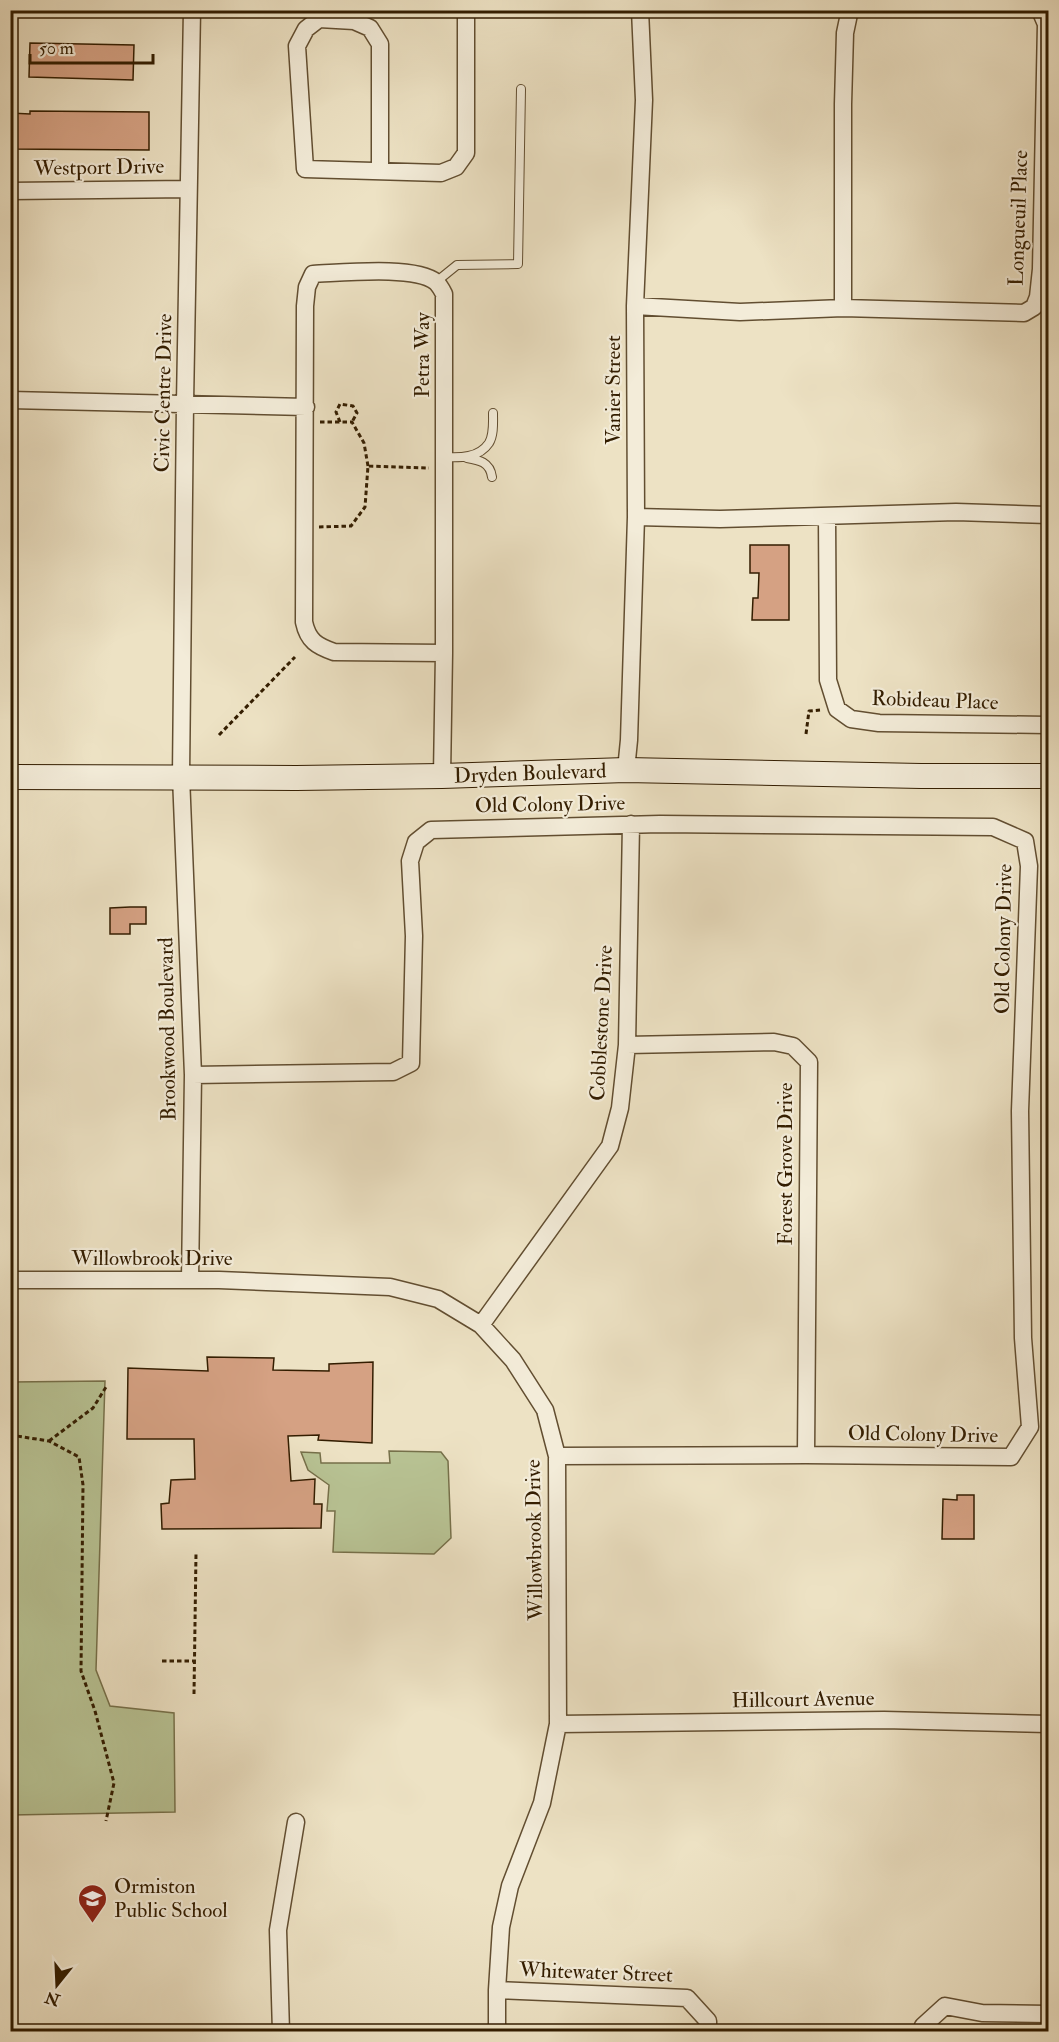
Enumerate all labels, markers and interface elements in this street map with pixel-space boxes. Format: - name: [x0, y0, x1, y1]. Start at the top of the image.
- scale bar: [30, 27, 153, 65]
- text: 50 m: [39, 37, 74, 60]
- street label: Longueuil Place: [1003, 149, 1034, 287]
- street label: Westport Drive: [33, 153, 165, 182]
- street label: Petra Way: [409, 312, 436, 398]
- street label: Civic Centre Drive: [149, 313, 178, 473]
- street label: Vanier Street: [600, 335, 627, 445]
- street label: Robideau Place: [871, 685, 999, 716]
- street label: Dryden Boulevard: [453, 757, 607, 790]
- street label: Old Colony Drive: [475, 790, 626, 819]
- street label: Old Colony Drive: [989, 863, 1018, 1014]
- street label: Brookwood Boulevard: [152, 936, 183, 1121]
- street label: Cobblestone Drive: [584, 944, 619, 1102]
- street label: Forest Grove Drive: [772, 1082, 799, 1246]
- street label: Willowbrook Drive: [70, 1245, 233, 1272]
- street label: Old Colony Drive: [848, 1420, 999, 1449]
- street label: Willowbrook Drive: [520, 1459, 549, 1622]
- street label: Hillcourt Avenue: [731, 1685, 875, 1714]
- place label: Ormiston Public School: [114, 1873, 228, 1924]
- school or university icon: Ormiston Public School: [77, 1882, 109, 1924]
- north arrow: [27, 1955, 87, 2015]
- street label: Whitewater Street: [518, 1956, 673, 1989]
- text: N: [42, 1986, 64, 2010]

